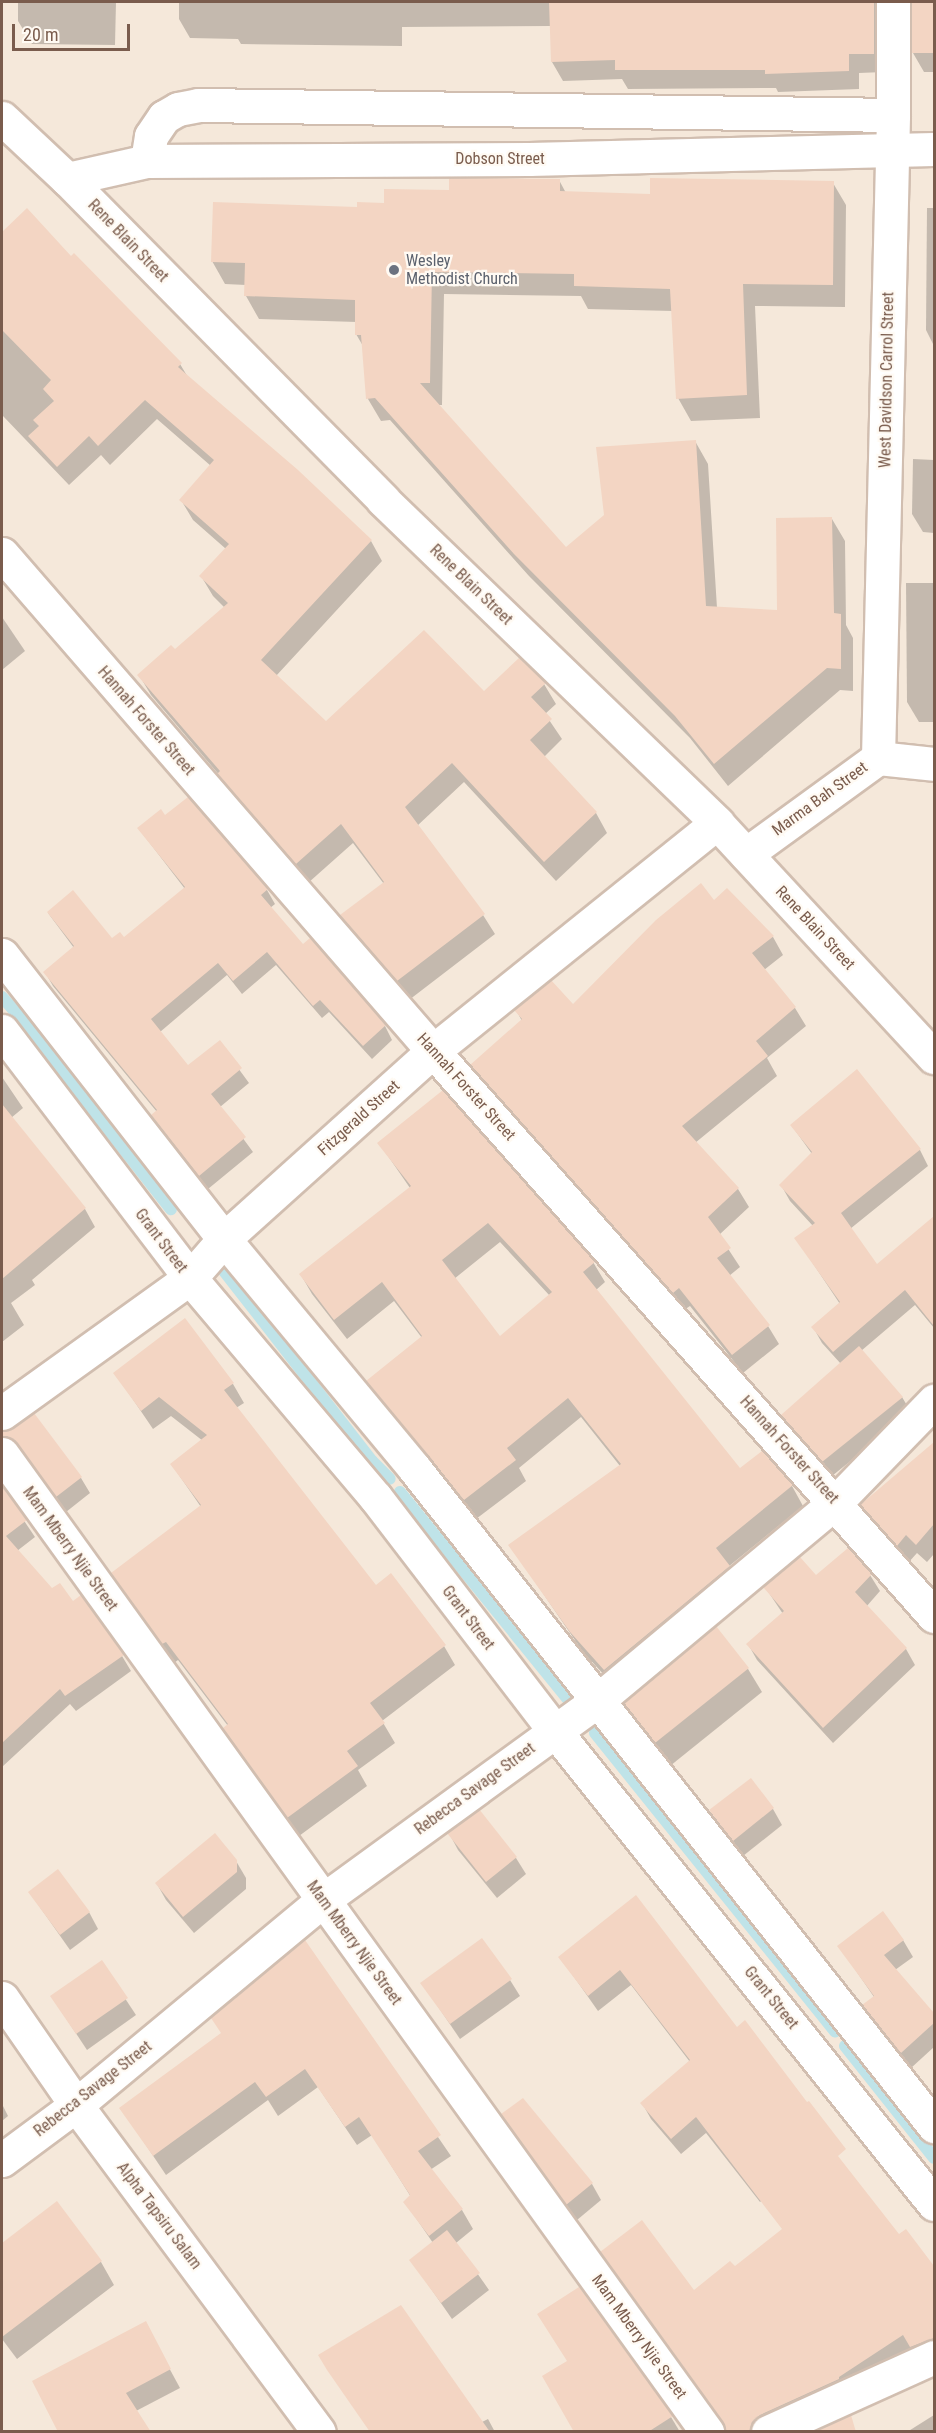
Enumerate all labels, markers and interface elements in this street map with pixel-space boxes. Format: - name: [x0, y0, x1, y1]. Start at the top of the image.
- scale bar: [15, 12, 134, 50]
- text: 20 m: [23, 24, 58, 45]
- street label: Dobson Street: [455, 149, 545, 169]
- street label: Rene Blain Street: [84, 196, 172, 286]
- place label: Wesley Methodist Church: [406, 251, 518, 289]
- marker: Wesley Methodist Church: [387, 263, 401, 277]
- street label: West Davidson Carrol Street: [876, 292, 898, 468]
- street label: Rene Blain Street: [426, 541, 516, 629]
- street label: Hannah Forster Street: [93, 663, 199, 779]
- street label: Marma Bah Street: [769, 758, 871, 840]
- street label: Rene Blain Street: [771, 882, 859, 974]
- street label: Hannah Forster Street: [413, 1029, 519, 1145]
- street label: Fitzgerald Street: [314, 1076, 404, 1160]
- street label: Grant Street: [131, 1205, 191, 1277]
- street label: Hannah Forster Street: [736, 1392, 842, 1508]
- street label: Mam Mberry Njie Street: [18, 1483, 122, 1615]
- street label: Grant Street: [438, 1582, 498, 1654]
- street label: Rebecca Savage Street: [411, 1739, 539, 1839]
- street label: Mam Mberry Njie Street: [302, 1877, 406, 2009]
- street label: Grant Street: [740, 1963, 802, 2033]
- street label: Rebecca Savage Street: [30, 2037, 156, 2141]
- street label: Alpha Tapsiru Salam: [112, 2159, 206, 2273]
- street label: Mam Mberry Njie Street: [587, 2271, 691, 2403]

